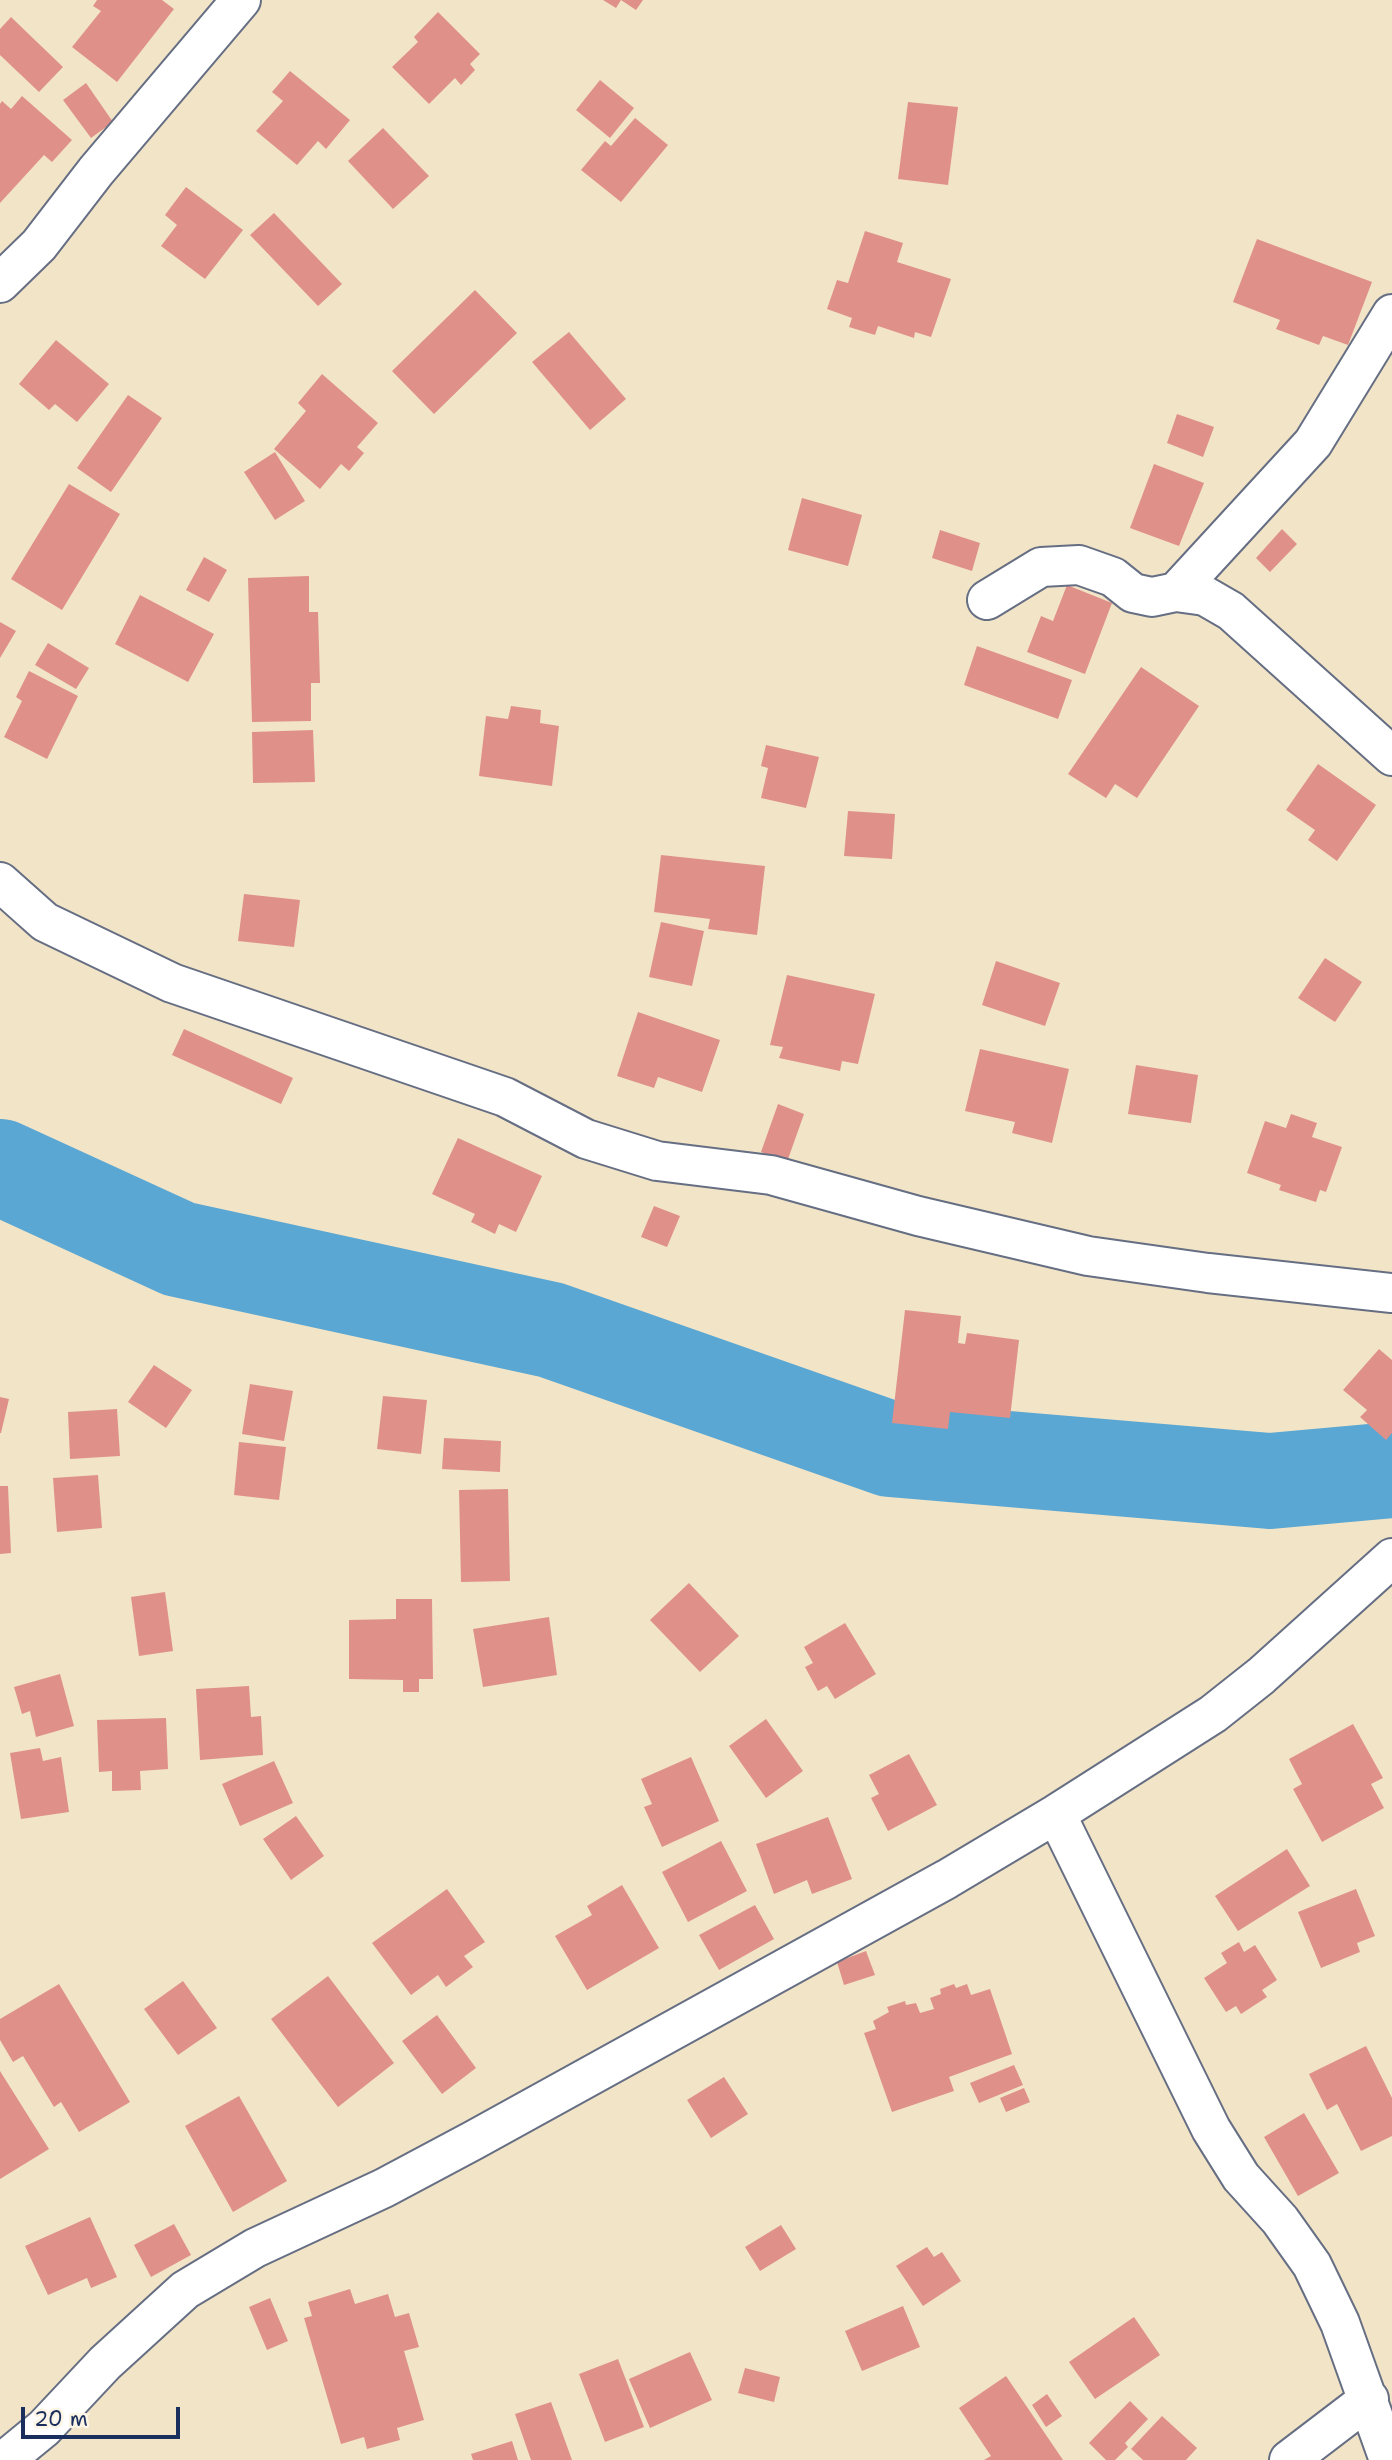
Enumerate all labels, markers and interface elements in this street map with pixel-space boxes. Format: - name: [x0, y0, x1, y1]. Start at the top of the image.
- scale bar: [24, 2394, 184, 2438]
- text: 20 m: [34, 2405, 88, 2433]

